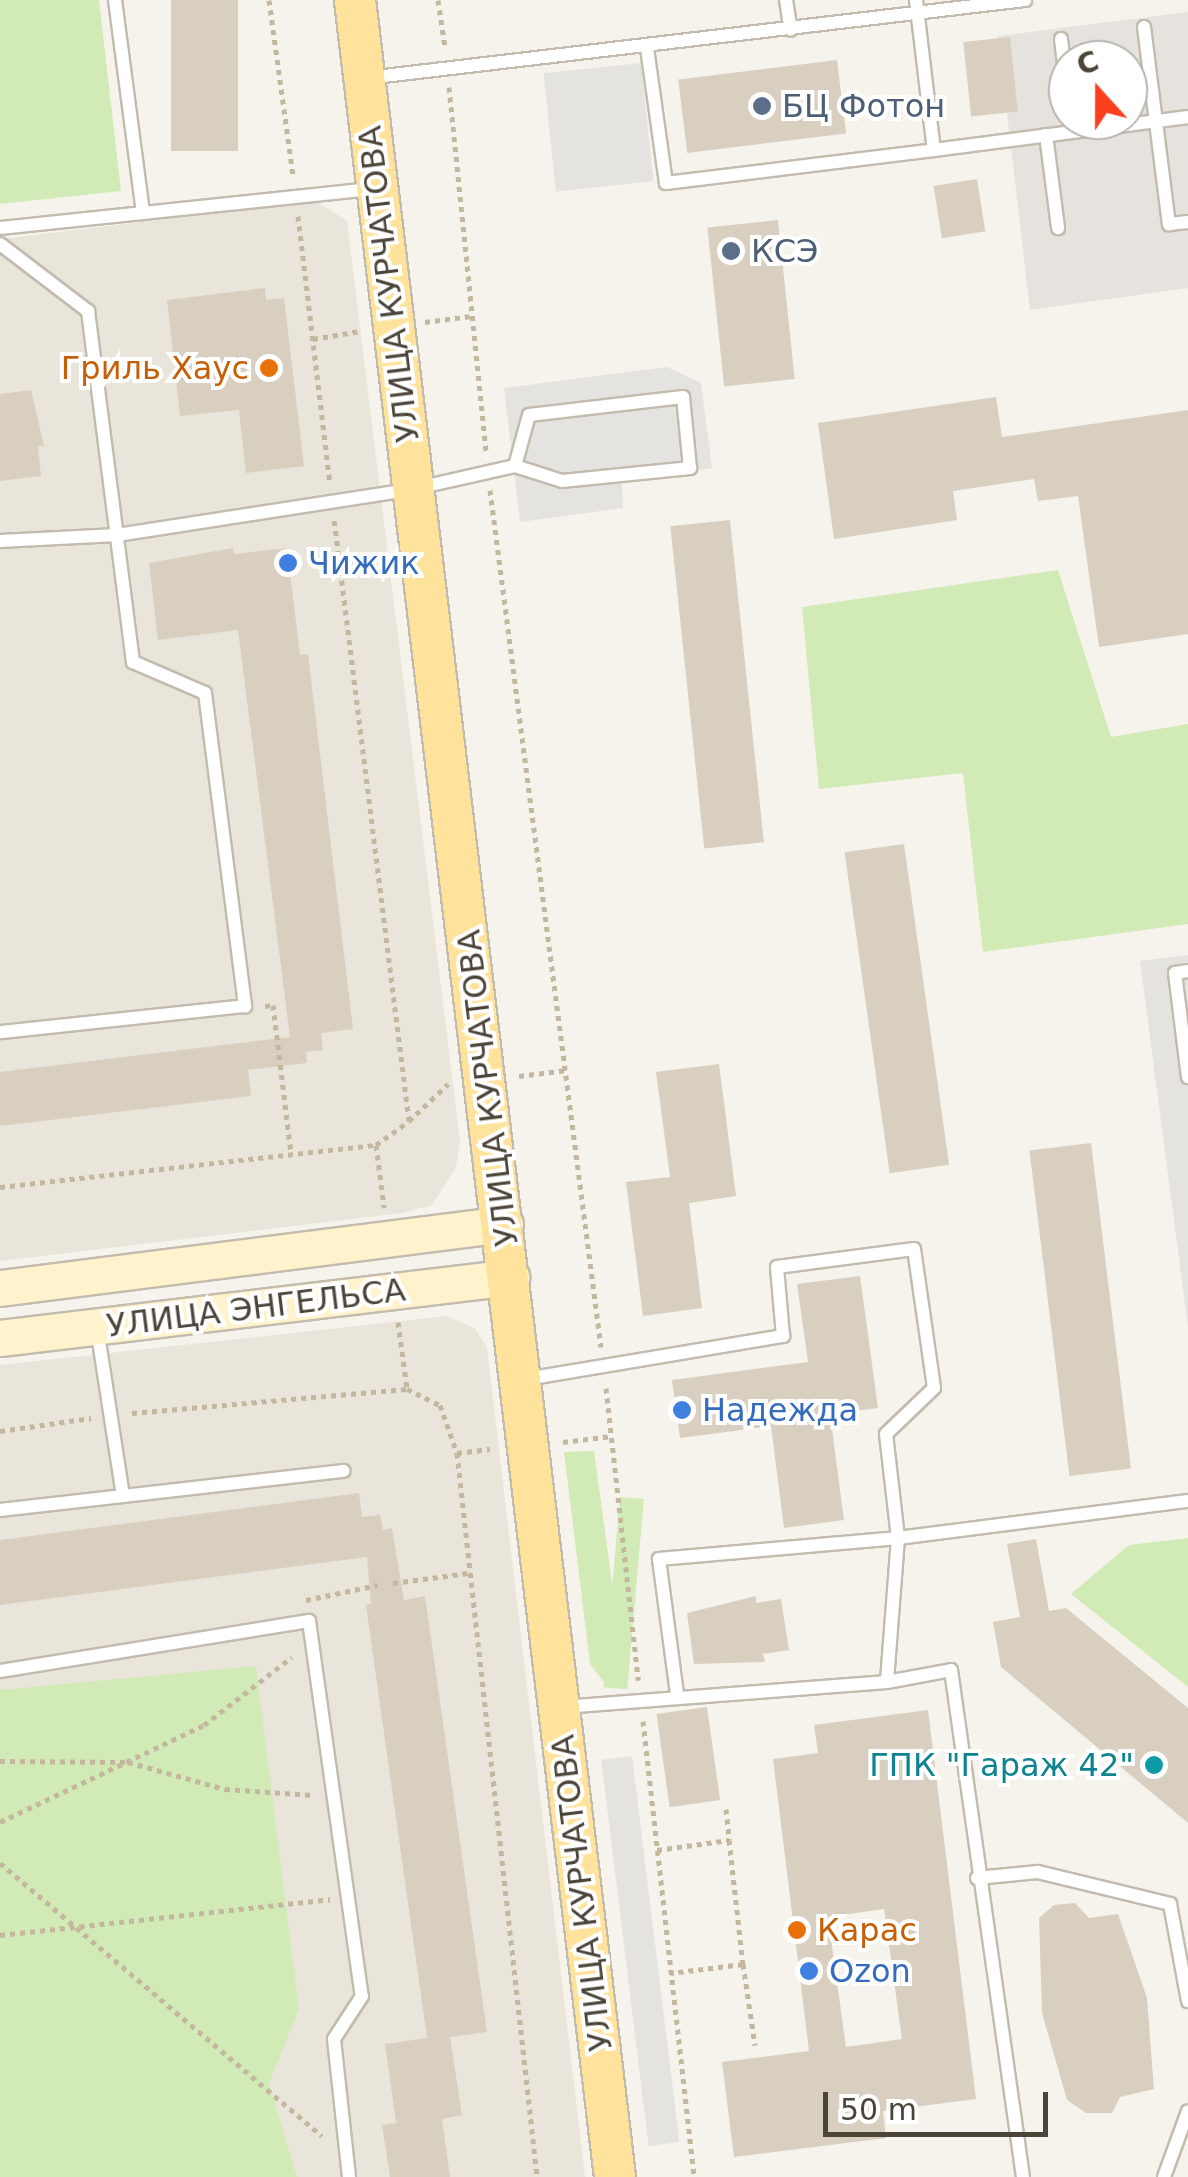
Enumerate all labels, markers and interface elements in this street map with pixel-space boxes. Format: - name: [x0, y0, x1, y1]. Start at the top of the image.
- north arrow: [1048, 40, 1148, 140]
- text: С: [1072, 44, 1103, 82]
- place label: БЦ Фотон: [782, 87, 945, 125]
- marker: БЦ Фотон: [751, 95, 773, 117]
- street label: УЛИЦА КУРЧАТОВА: [351, 124, 427, 444]
- place label: КСЭ: [751, 232, 818, 270]
- marker: КСЭ: [720, 240, 742, 262]
- place label: Гриль Хаус: [61, 349, 249, 387]
- marker: Гриль Хаус: [258, 357, 280, 379]
- place label: Чижик: [308, 544, 420, 582]
- marker: Чижик: [277, 552, 299, 574]
- street label: УЛИЦА КУРЧАТОВА: [450, 928, 526, 1248]
- street label: УЛИЦА ЭНГЕЛЬСА: [104, 1271, 408, 1345]
- place label: Надежда: [702, 1391, 858, 1429]
- marker: Надежда: [671, 1399, 693, 1421]
- street label: УЛИЦА КУРЧАТОВА: [544, 1733, 620, 2053]
- place label: ГПК "Гараж 42": [869, 1746, 1134, 1784]
- marker: ГПК "Гараж 42": [1143, 1754, 1165, 1776]
- place label: Карас: [817, 1911, 917, 1949]
- marker: Карас: [786, 1919, 808, 1941]
- place label: Ozon: [829, 1952, 911, 1990]
- marker: Ozon: [798, 1960, 820, 1982]
- scale bar: [828, 2072, 1053, 2134]
- text: 50 m: [840, 2092, 917, 2127]

